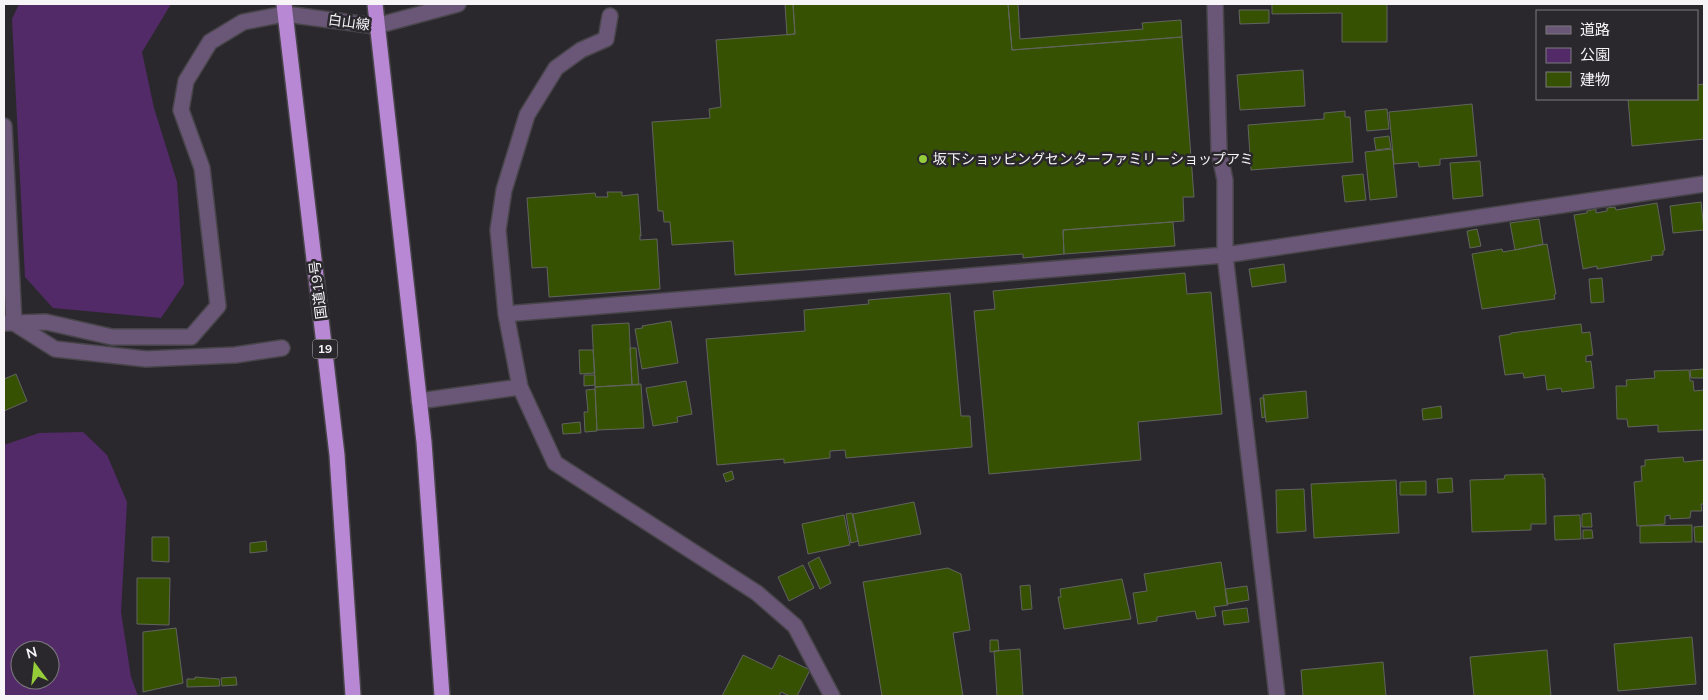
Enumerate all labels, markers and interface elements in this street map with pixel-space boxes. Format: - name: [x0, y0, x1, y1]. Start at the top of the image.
- street label: 白山線: [327, 10, 371, 34]
- legend: [1536, 10, 1698, 100]
- text: 道路: [1580, 20, 1610, 39]
- text: 公園: [1580, 45, 1610, 64]
- text: 建物: [1580, 70, 1610, 89]
- place label: 坂下ショッピングセンターファミリーショップアミ: [933, 150, 1254, 168]
- marker: 坂下ショッピングセンターファミリーショップアミ: [917, 153, 929, 165]
- street label: 国道19号: [305, 260, 331, 320]
- road number: 19: [312, 339, 338, 358]
- north arrow: [10, 640, 60, 690]
- text: N: [24, 642, 39, 663]

